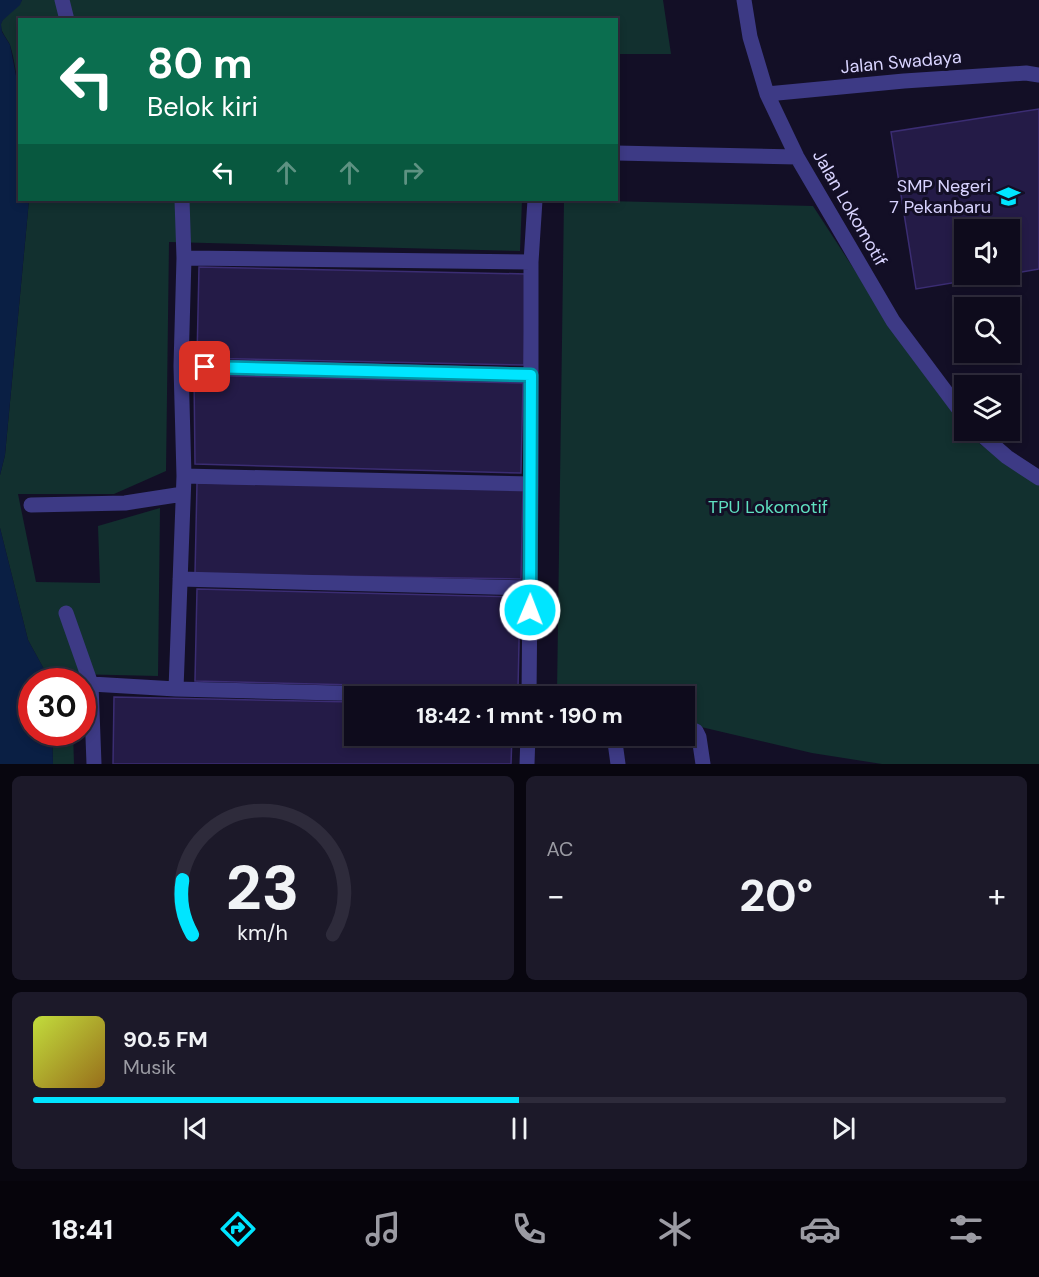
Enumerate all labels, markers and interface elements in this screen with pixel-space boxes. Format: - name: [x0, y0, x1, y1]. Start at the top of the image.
- text: 80 m: [147, 36, 253, 91]
- icon: left: [48, 42, 126, 120]
- street label: Jalan Swadaya: [839, 45, 963, 79]
- text: Belok kiri: [147, 89, 258, 124]
- street label: Jalan Lokomotif: [807, 146, 893, 270]
- icon: left: [207, 156, 240, 189]
- icon: ahead: [270, 156, 303, 189]
- icon: ahead: [333, 156, 366, 189]
- icon: right: [396, 156, 429, 189]
- place label: SMP Negeri 7 Pekanbaru: [889, 174, 991, 219]
- school or university icon: SMP Negeri 7 Pekanbaru: [996, 183, 1022, 209]
- map controls: [954, 219, 1020, 441]
- button: sound: [954, 219, 1020, 285]
- button: search: [954, 297, 1020, 363]
- pin: [179, 341, 230, 392]
- icon: arrive: [188, 350, 221, 383]
- button: layers: [954, 375, 1020, 441]
- park label: TPU Lokomotif: [708, 495, 828, 519]
- position arrow: [498, 578, 562, 642]
- speed limit sign: 30: [18, 668, 96, 746]
- text: 18:42 · 1 mnt · 190 m: [416, 701, 623, 730]
- text: AC: [547, 836, 573, 862]
- text: 23: [226, 847, 300, 928]
- text: 20°: [739, 866, 813, 925]
- text: −: [547, 874, 565, 917]
- text: +: [988, 874, 1006, 917]
- text: km/h: [237, 919, 288, 947]
- text: 90.5 FM: [123, 1025, 208, 1054]
- text: Musik: [123, 1054, 176, 1080]
- icon: previous: [179, 1112, 212, 1145]
- icon: pause: [503, 1112, 536, 1145]
- icon: next: [827, 1112, 860, 1145]
- icon: directions: [217, 1208, 259, 1250]
- icon: music: [362, 1208, 404, 1250]
- icon: phone: [508, 1208, 550, 1250]
- icon: climate: [654, 1208, 696, 1250]
- icon: car: [799, 1208, 841, 1250]
- icon: filters: [945, 1208, 987, 1250]
- text: 18:41: [52, 1212, 113, 1247]

